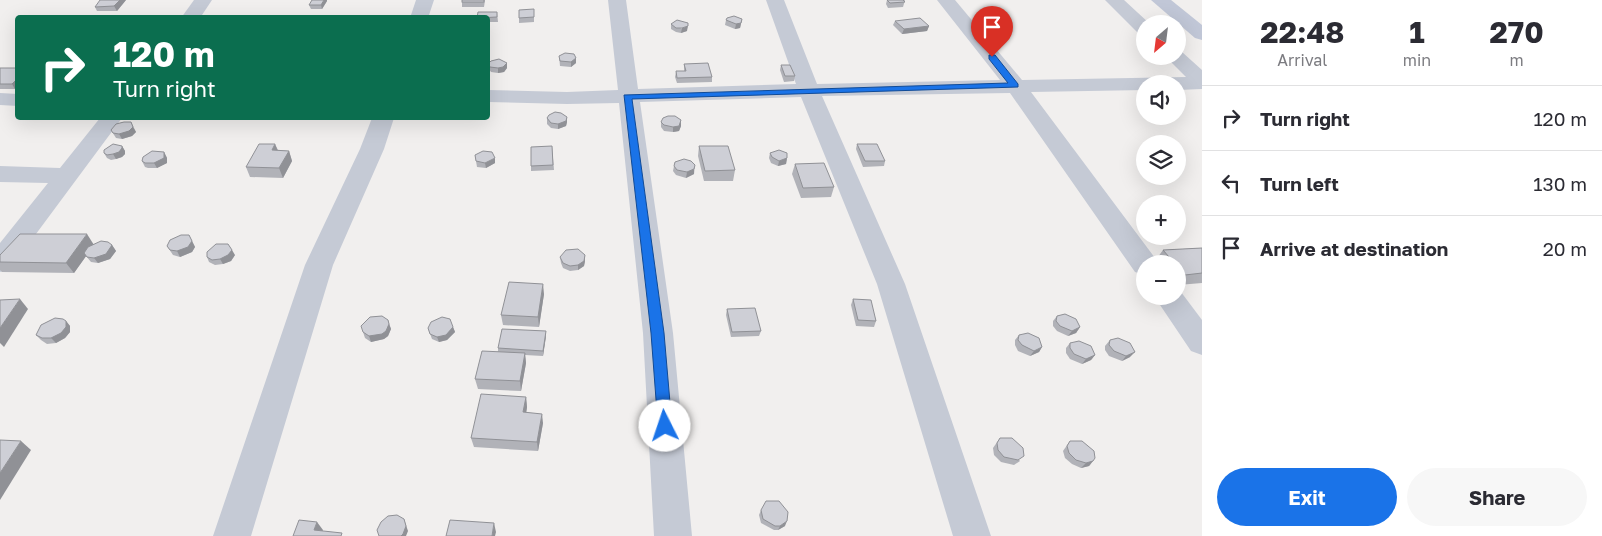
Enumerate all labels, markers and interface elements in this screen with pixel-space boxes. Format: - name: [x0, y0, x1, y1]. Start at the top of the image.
- pin: [971, 6, 1013, 57]
- icon: arrive: [978, 13, 1006, 41]
- text: 22:48: [1260, 14, 1345, 50]
- text: 1: [1409, 14, 1425, 50]
- text: 270: [1489, 14, 1544, 50]
- north arrow: [1136, 15, 1186, 65]
- map controls: [1136, 15, 1186, 305]
- text: 120 m: [113, 33, 215, 75]
- icon: right: [30, 35, 95, 100]
- text: Arrival: [1277, 50, 1327, 70]
- text: min: [1403, 50, 1431, 70]
- text: m: [1509, 50, 1524, 70]
- text: Turn right: [113, 75, 216, 102]
- button: sound: [1136, 75, 1186, 125]
- icon: right: [1217, 104, 1245, 132]
- text: Turn right: [1260, 107, 1350, 130]
- text: 120 m: [1533, 107, 1587, 130]
- button: layers: [1136, 135, 1186, 185]
- icon: left: [1217, 169, 1245, 197]
- text: Turn left: [1260, 172, 1339, 195]
- text: 130 m: [1533, 172, 1587, 195]
- button: +: [1136, 195, 1186, 245]
- icon: arrive: [1217, 234, 1245, 262]
- text: Arrive at destination: [1260, 237, 1448, 260]
- text: 20 m: [1543, 237, 1587, 260]
- button: −: [1136, 255, 1186, 305]
- position arrow: [638, 399, 690, 451]
- button: Exit: [1217, 468, 1397, 526]
- button: Share: [1407, 468, 1587, 526]

